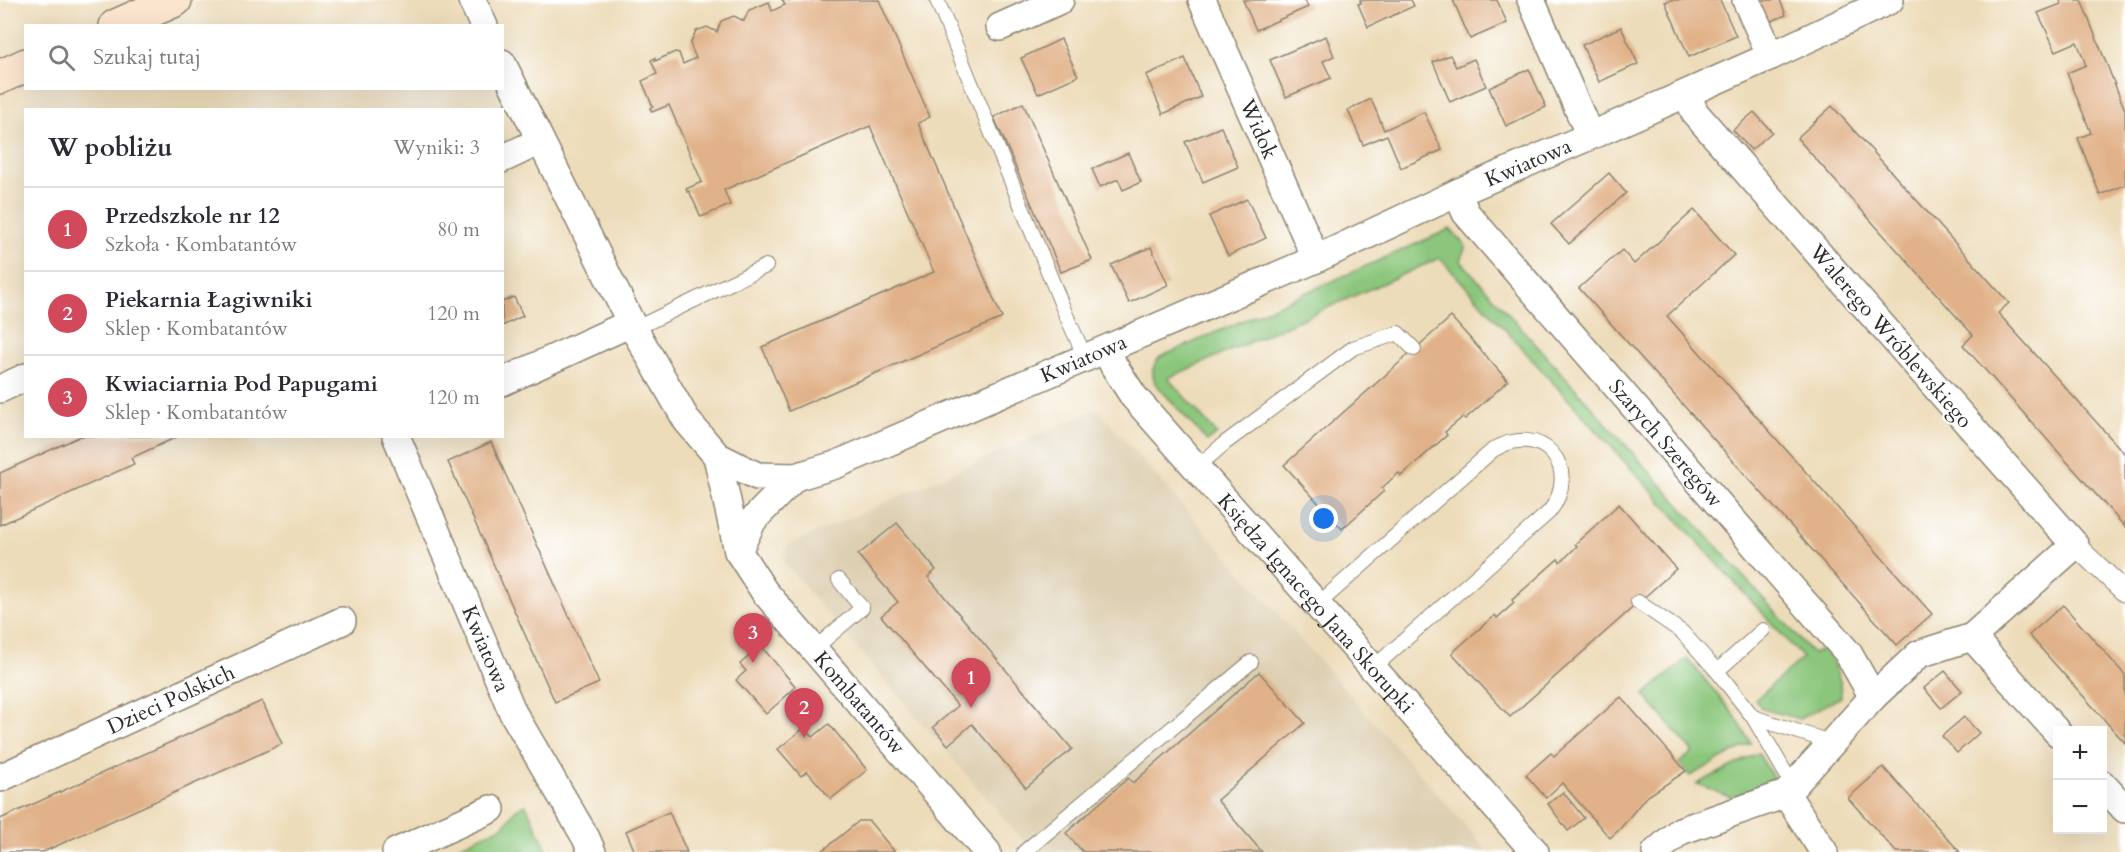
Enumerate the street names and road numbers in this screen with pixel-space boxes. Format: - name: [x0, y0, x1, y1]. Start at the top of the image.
- street label: Widok: [1232, 94, 1285, 165]
- street label: Kwiatowa: [1481, 132, 1576, 194]
- street label: Walerego Wróblewskiego: [1802, 237, 1979, 435]
- street label: Kwiatowa: [1036, 328, 1131, 390]
- street label: Szarych Szeregów: [1602, 373, 1730, 514]
- street label: Księdza Ignacego Jana Skorupki: [1211, 487, 1421, 720]
- street label: Kwiatowa: [454, 601, 517, 697]
- street label: Kombatantów: [807, 645, 912, 761]
- street label: Dzieci Polskich: [103, 658, 240, 742]

